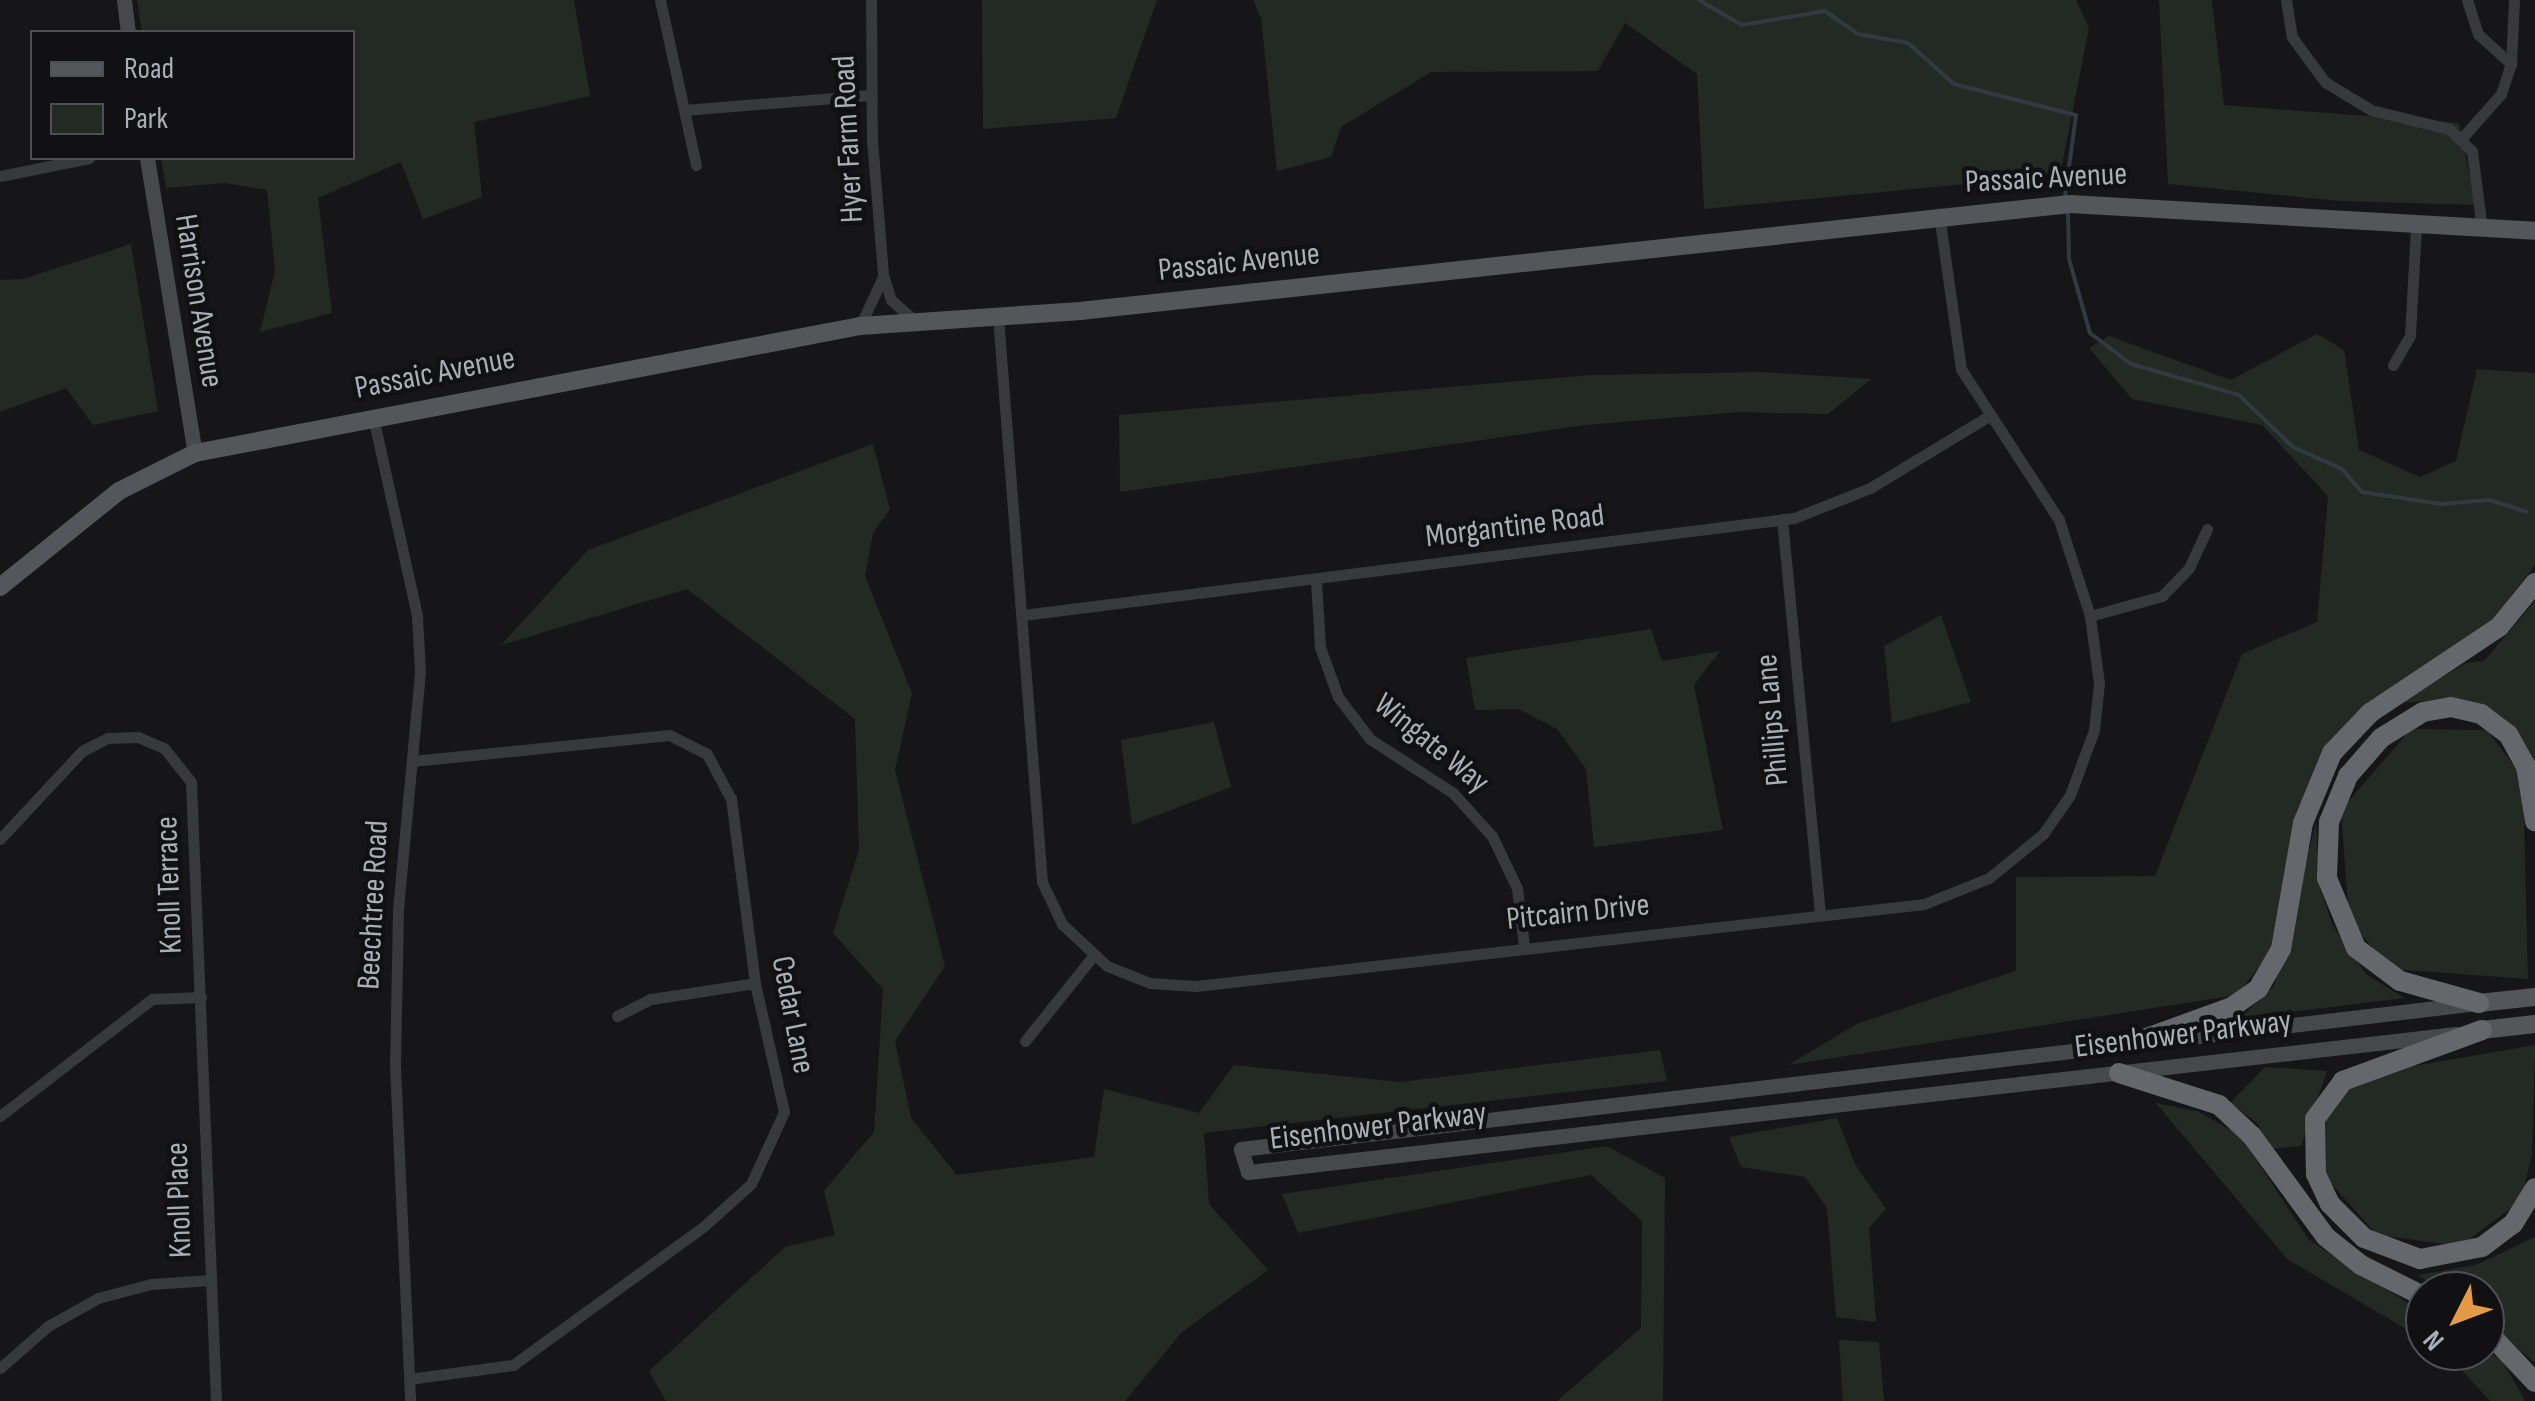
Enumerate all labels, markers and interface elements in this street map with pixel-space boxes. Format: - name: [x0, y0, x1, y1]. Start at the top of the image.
- legend: [30, 30, 355, 160]
- text: Road: [124, 51, 174, 87]
- street label: Hyer Farm Road: [825, 54, 873, 224]
- text: Park: [124, 101, 168, 137]
- street label: Passaic Avenue: [1964, 156, 2128, 202]
- street label: Harrison Avenue: [165, 212, 231, 390]
- street label: Passaic Avenue: [1156, 235, 1322, 291]
- street label: Passaic Avenue: [352, 340, 518, 408]
- street label: Morgantine Road: [1423, 497, 1607, 557]
- street label: Phillips Lane: [1748, 652, 1798, 788]
- street label: Wingate Way: [1366, 686, 1496, 802]
- street label: Knoll Terrace: [148, 816, 192, 954]
- street label: Beechtree Road: [350, 819, 398, 991]
- street label: Pitcairn Drive: [1505, 886, 1651, 940]
- street label: Cedar Lane: [762, 953, 822, 1077]
- street label: Eisenhower Parkway: [2073, 1003, 2293, 1067]
- street label: Eisenhower Parkway: [1268, 1095, 1488, 1159]
- street label: Knoll Place: [159, 1142, 201, 1258]
- north arrow: [2405, 1271, 2505, 1371]
- text: N: [2417, 1323, 2451, 1357]

